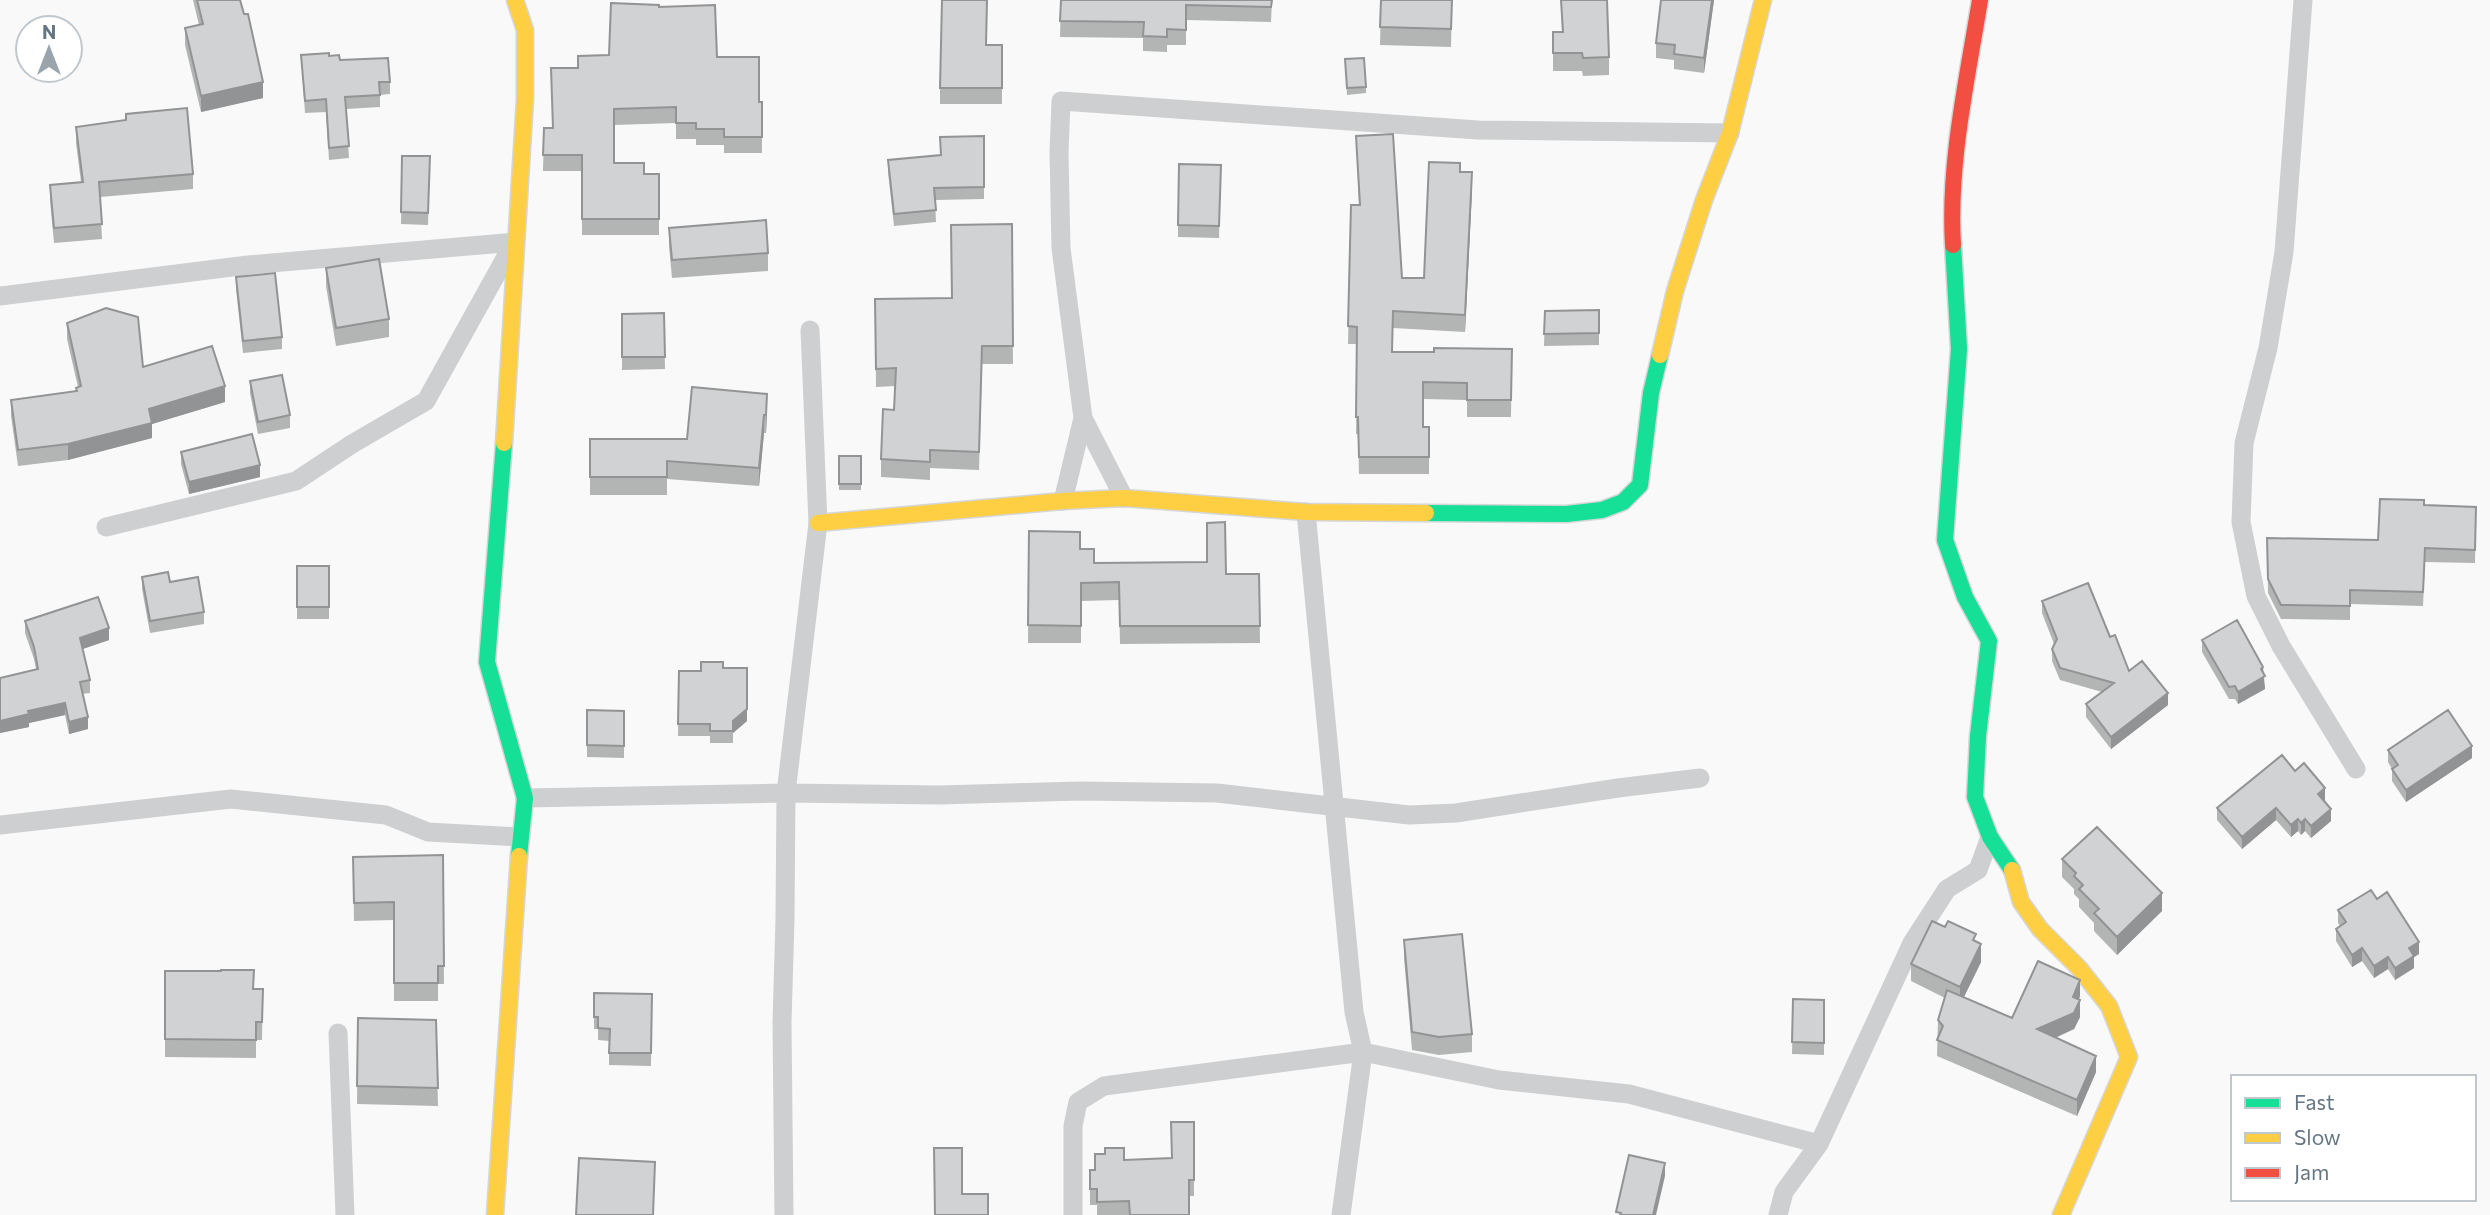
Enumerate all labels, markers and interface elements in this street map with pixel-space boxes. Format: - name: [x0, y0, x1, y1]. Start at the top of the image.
- north arrow: [14, 14, 84, 84]
- text: N: [42, 20, 56, 43]
- legend: [2231, 1075, 2476, 1201]
- text: Fast: [2294, 1089, 2335, 1114]
- text: Slow: [2294, 1124, 2341, 1149]
- text: Jam: [2294, 1159, 2329, 1184]

